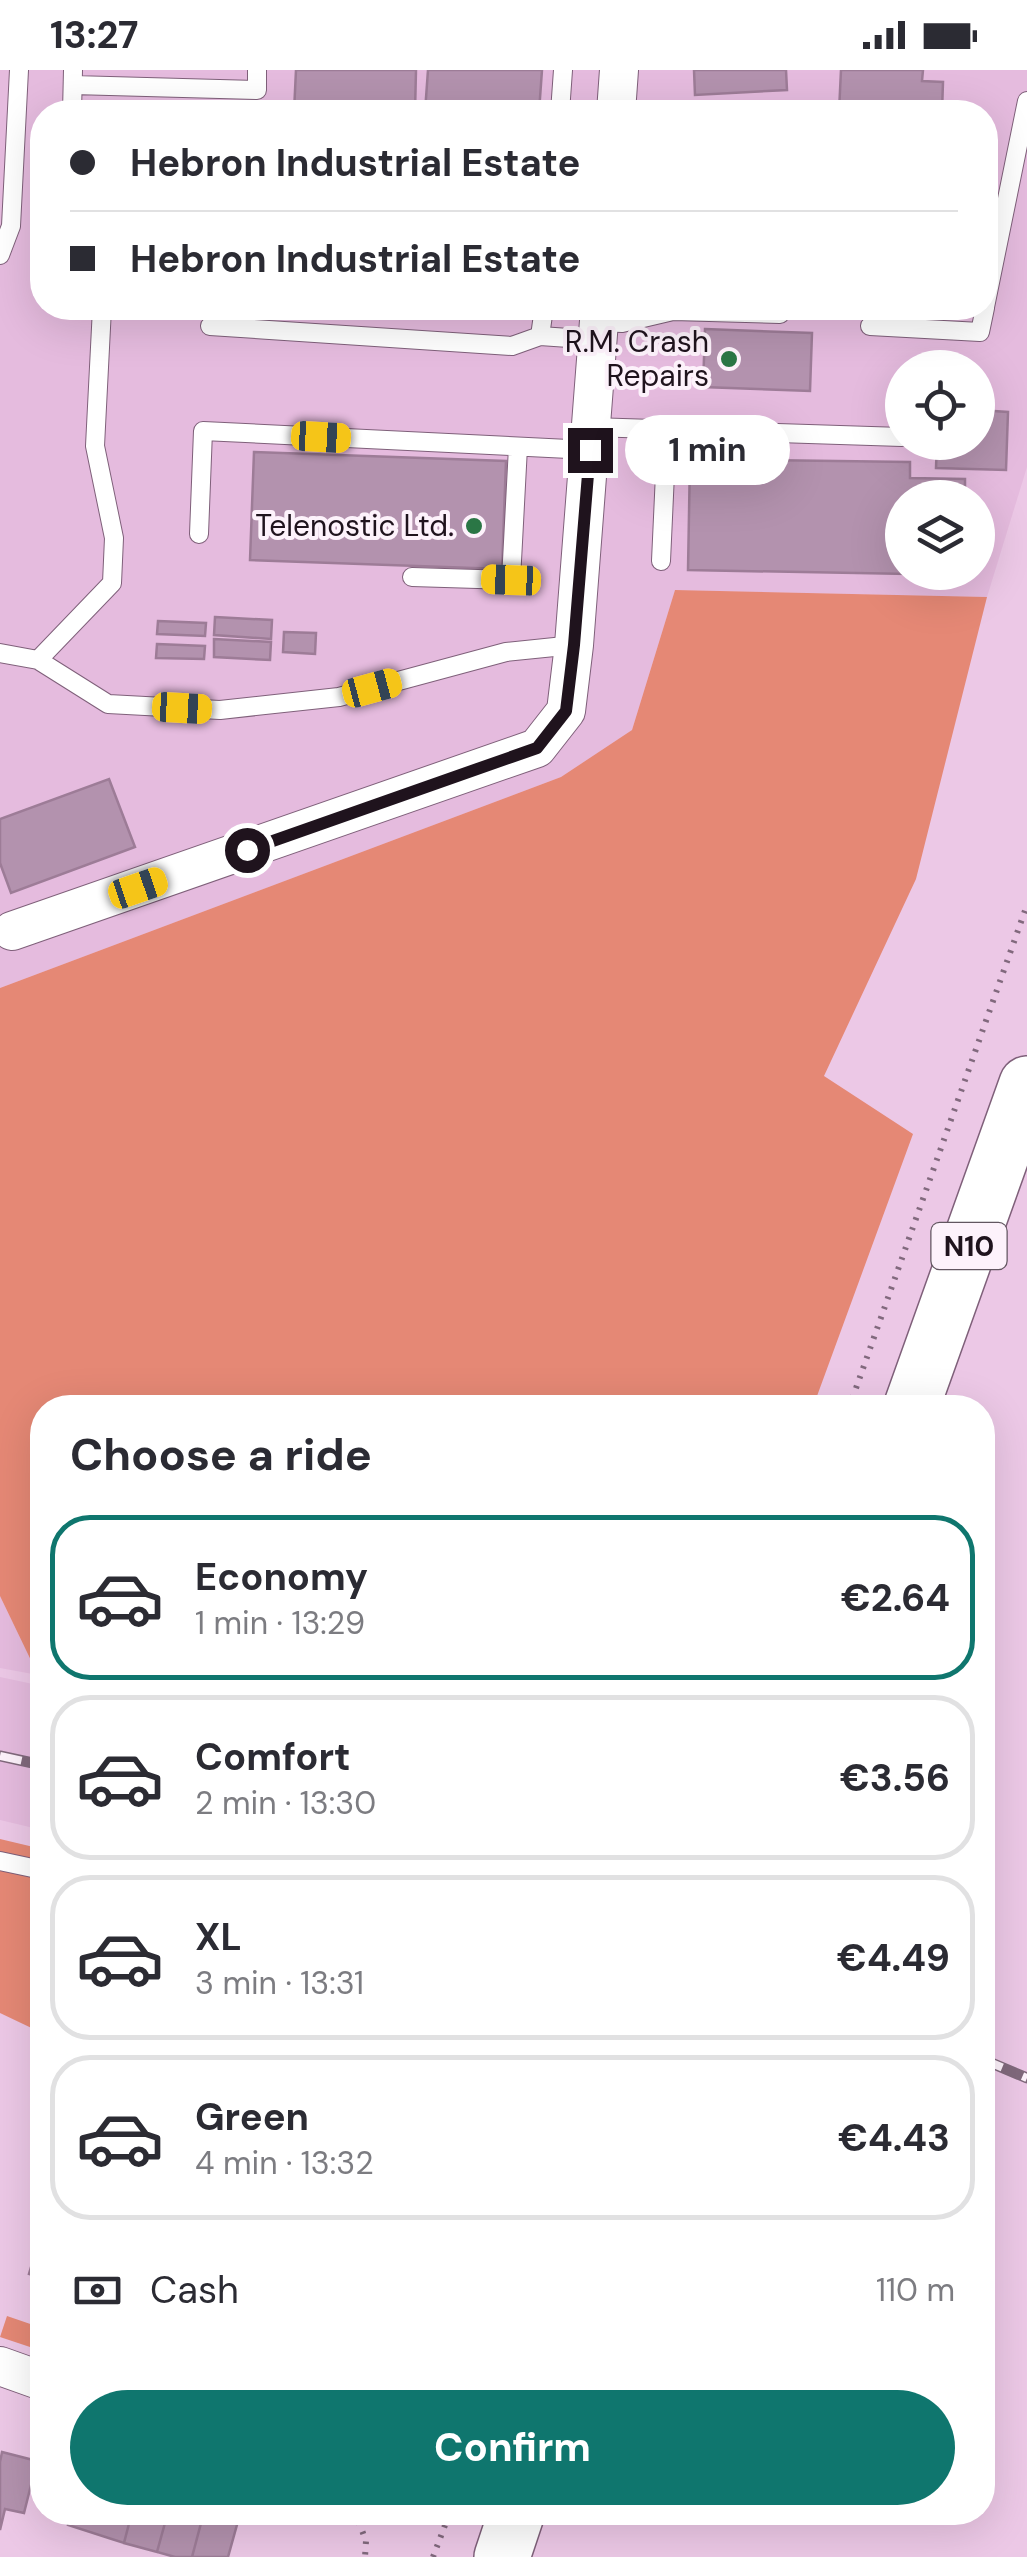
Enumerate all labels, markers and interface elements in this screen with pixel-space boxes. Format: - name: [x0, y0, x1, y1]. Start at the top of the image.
- text: 13:27: [50, 10, 138, 60]
- text: Hebron Industrial Estate: [130, 138, 580, 188]
- text: Hebron Industrial Estate: [130, 234, 580, 284]
- place label: R.M. Crash Repairs: [565, 322, 709, 395]
- marker: R.M. Crash Repairs: [718, 348, 740, 370]
- map controls: [885, 350, 995, 590]
- button: locate: [885, 350, 995, 460]
- callout: 1 min: [625, 415, 790, 485]
- car: [290, 420, 352, 454]
- route end: [568, 428, 613, 473]
- text: 1 min: [669, 429, 746, 471]
- button: layers: [885, 480, 995, 590]
- place label: Telenostic Ltd.: [255, 506, 454, 545]
- marker: Telenostic Ltd.: [463, 515, 485, 537]
- car: [480, 564, 542, 596]
- car: [339, 666, 405, 710]
- car: [151, 691, 213, 725]
- route start: [225, 828, 270, 873]
- car: [105, 864, 171, 912]
- road number: N10: [932, 1223, 1006, 1269]
- text: Choose a ride: [70, 1425, 372, 1484]
- text: Economy: [195, 1552, 368, 1602]
- icon: car: [75, 1553, 165, 1643]
- text: €2.64: [841, 1573, 950, 1623]
- text: 1 min · 13:29: [195, 1602, 365, 1644]
- text: Comfort: [195, 1732, 351, 1782]
- icon: car: [75, 1733, 165, 1823]
- text: €3.56: [840, 1753, 950, 1803]
- text: 2 min · 13:30: [195, 1782, 376, 1824]
- text: XL: [195, 1912, 242, 1962]
- icon: car: [75, 1913, 165, 2003]
- text: €4.49: [837, 1933, 950, 1983]
- text: 3 min · 13:31: [195, 1962, 364, 2004]
- text: Green: [195, 2092, 309, 2142]
- icon: car: [75, 2093, 165, 2183]
- text: €4.43: [838, 2113, 950, 2163]
- text: 4 min · 13:32: [195, 2142, 374, 2184]
- icon: cash: [70, 2263, 125, 2318]
- text: Cash: [150, 2265, 239, 2315]
- text: 110 m: [876, 2269, 955, 2311]
- button: Confirm: [70, 2390, 955, 2505]

